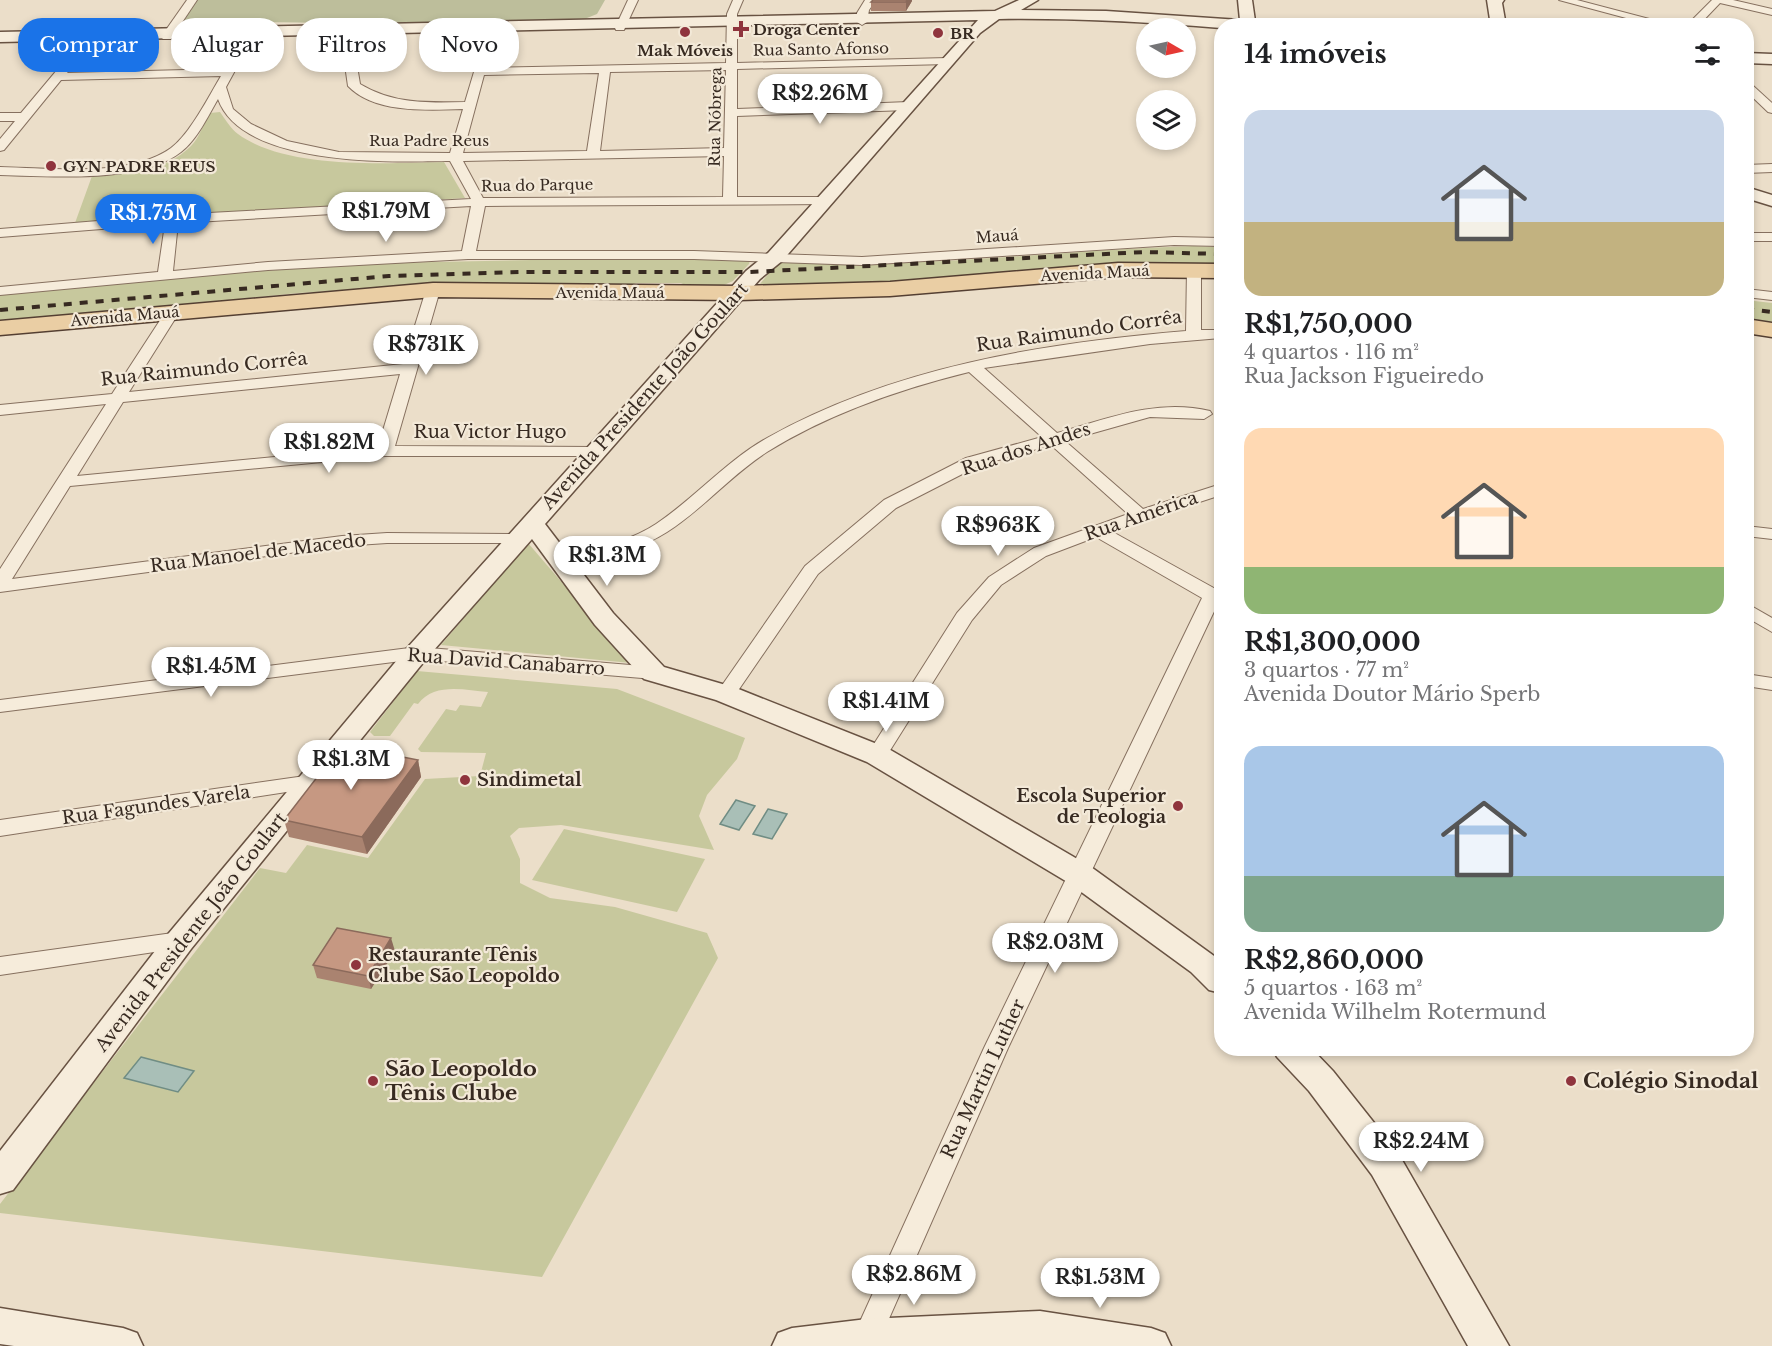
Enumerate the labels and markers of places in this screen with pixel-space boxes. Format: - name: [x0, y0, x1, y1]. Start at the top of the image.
- place label: Droga Center: [753, 20, 860, 39]
- marker: Droga Center: [734, 22, 748, 36]
- place label: BR: [950, 24, 975, 43]
- marker: Mak Móveis: [678, 25, 692, 39]
- marker: BR: [931, 26, 945, 40]
- place label: Mak Móveis: [637, 41, 733, 60]
- pin: R$2.26M: [765, 74, 875, 125]
- place label: GYN PADRE REUS: [63, 157, 216, 176]
- marker: GYN PADRE REUS: [44, 159, 58, 173]
- pin: R$1.79M: [331, 192, 441, 243]
- pin: R$1.75M: [98, 194, 208, 245]
- pin: R$731K: [377, 325, 475, 376]
- pin: R$1.82M: [274, 423, 384, 474]
- pin: R$963K: [949, 506, 1047, 557]
- pin: R$1.3M: [558, 536, 656, 587]
- pin: R$1.45M: [156, 647, 266, 698]
- pin: R$1.41M: [831, 682, 941, 733]
- pin: R$1.3M: [302, 740, 400, 791]
- place label: Sindimetal: [477, 769, 582, 791]
- marker: Sindimetal: [458, 773, 472, 787]
- place label: Escola Superior de Teologia: [1016, 785, 1167, 828]
- marker: Escola Superior de Teologia: [1171, 799, 1185, 813]
- pin: R$2.03M: [1000, 923, 1110, 974]
- place label: Restaurante Tênis Clube São Leopoldo: [368, 944, 560, 987]
- marker: Restaurante Tênis Clube São Leopoldo: [349, 958, 363, 972]
- place label: São Leopoldo Tênis Clube: [385, 1056, 537, 1106]
- place label: Colégio Sinodal: [1583, 1068, 1759, 1094]
- marker: São Leopoldo Tênis Clube: [366, 1074, 380, 1088]
- marker: Colégio Sinodal: [1564, 1074, 1578, 1088]
- pin: R$2.24M: [1366, 1122, 1476, 1173]
- pin: R$2.86M: [859, 1255, 969, 1306]
- pin: R$1.53M: [1045, 1258, 1155, 1309]

